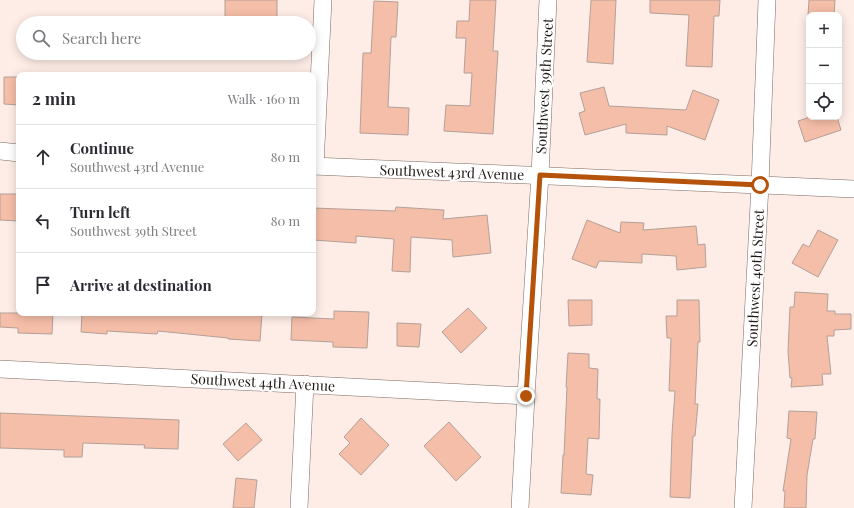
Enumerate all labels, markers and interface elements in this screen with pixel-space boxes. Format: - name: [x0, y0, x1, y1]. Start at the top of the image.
- map controls: [806, 12, 842, 120]
- button: +: [806, 12, 842, 48]
- search box: [16, 16, 316, 60]
- street label: Southwest 39th Street: [531, 16, 557, 155]
- icon: search: [30, 27, 52, 49]
- text: Search here: [62, 28, 141, 48]
- button: −: [806, 48, 842, 84]
- button: locate: [806, 84, 842, 120]
- text: 2 min: [32, 87, 76, 109]
- text: Walk · 160 m: [228, 90, 300, 107]
- text: Continue: [70, 138, 134, 158]
- icon: ahead: [32, 146, 54, 168]
- text: 80 m: [271, 148, 300, 165]
- text: Southwest 43rd Avenue: [70, 158, 204, 175]
- street label: Southwest 43rd Avenue: [379, 160, 525, 184]
- route start: [751, 176, 769, 194]
- text: Turn left: [70, 202, 131, 222]
- street label: Southwest 40th Street: [742, 208, 768, 347]
- icon: left: [32, 210, 54, 232]
- text: 80 m: [271, 212, 300, 229]
- text: Southwest 39th Street: [70, 222, 197, 239]
- icon: arrive: [32, 274, 54, 296]
- text: Arrive at destination: [70, 275, 212, 295]
- street label: Southwest 44th Avenue: [190, 369, 336, 395]
- route end: [517, 387, 535, 405]

